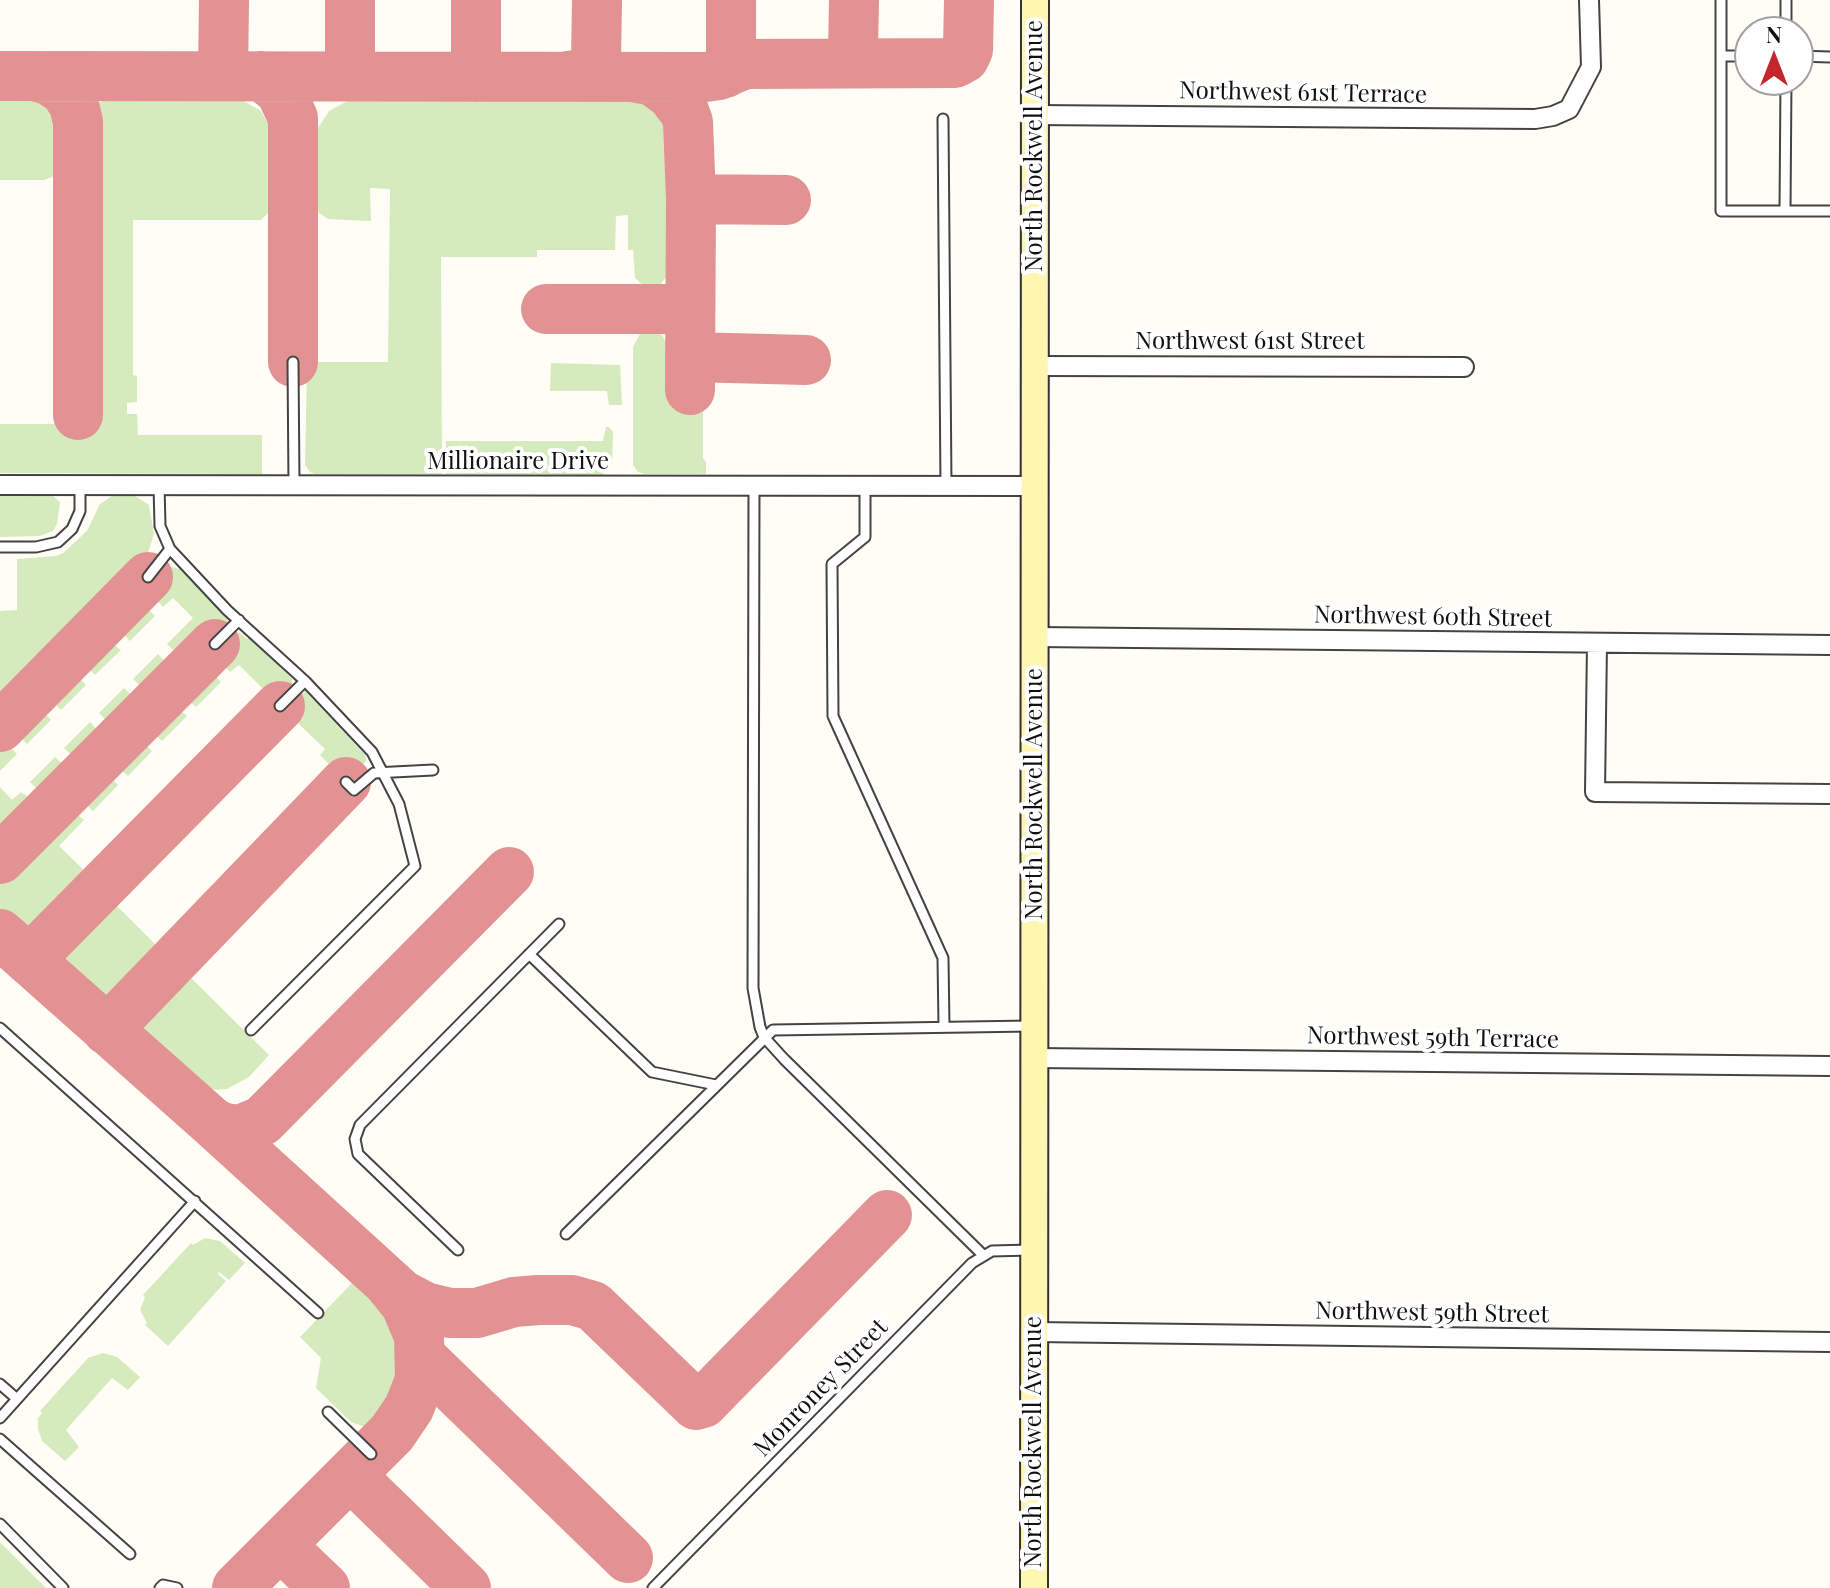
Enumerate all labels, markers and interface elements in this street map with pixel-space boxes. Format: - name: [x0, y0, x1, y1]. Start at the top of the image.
- north arrow: [1734, 16, 1814, 96]
- text: N: [1766, 19, 1782, 49]
- street label: North Rockwell Avenue: [1021, 20, 1049, 272]
- street label: Northwest 61st Terrace: [1179, 76, 1427, 110]
- street label: Northwest 61st Street: [1135, 328, 1365, 356]
- street label: Millionaire Drive: [427, 448, 609, 476]
- street label: Northwest 60th Street: [1314, 601, 1552, 633]
- street label: North Rockwell Avenue: [1021, 668, 1049, 920]
- street label: Northwest 59th Terrace: [1307, 1021, 1559, 1055]
- street label: Northwest 59th Street: [1315, 1297, 1549, 1329]
- street label: Monroney Street: [748, 1313, 894, 1463]
- street label: North Rockwell Avenue: [1020, 1316, 1048, 1568]

